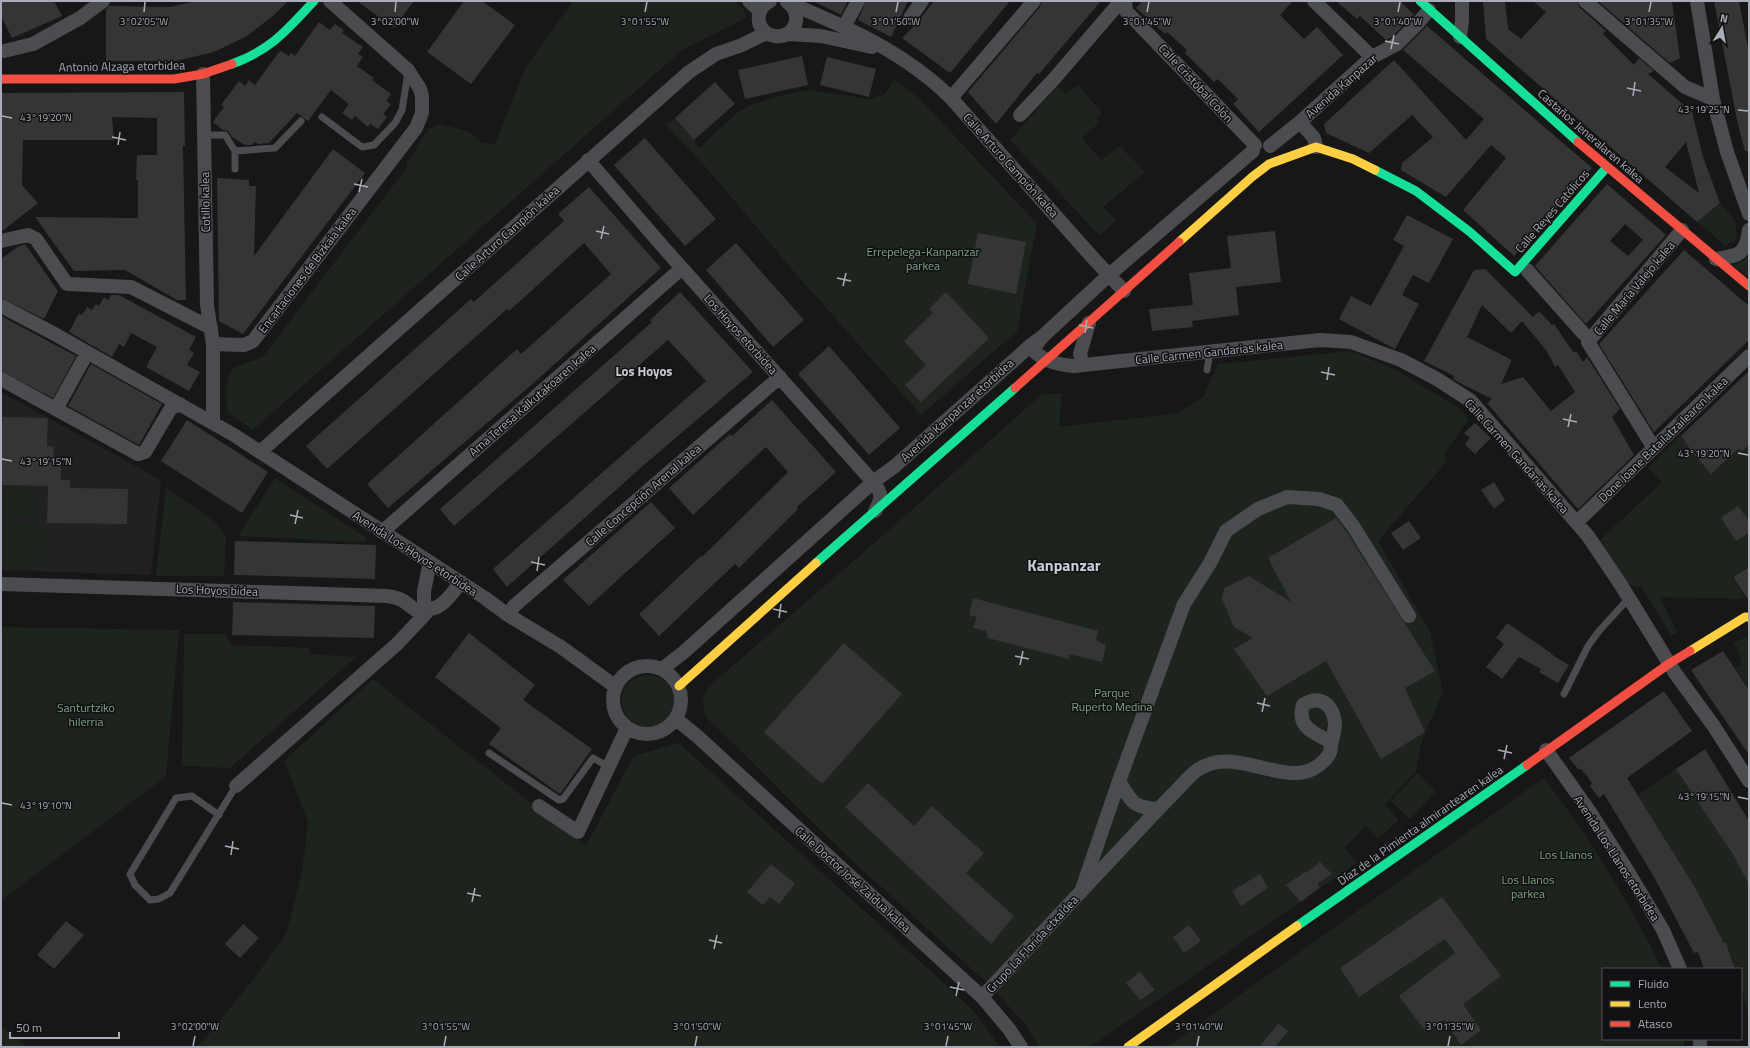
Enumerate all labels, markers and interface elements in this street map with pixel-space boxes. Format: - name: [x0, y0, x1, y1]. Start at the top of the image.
- north arrow: [1702, 8, 1742, 48]
- text: N: [1719, 10, 1729, 27]
- text: 3°02'05"W: [120, 14, 168, 29]
- text: 3°02'00"W: [371, 14, 419, 29]
- text: 3°01'55"W: [621, 14, 669, 29]
- text: 3°01'50"W: [872, 14, 920, 29]
- text: 3°01'45"W: [1123, 14, 1171, 29]
- text: 3°01'40"W: [1374, 14, 1422, 29]
- text: 3°01'35"W: [1625, 14, 1673, 29]
- street label: Calle Cristóbal Colón: [1154, 39, 1238, 127]
- street label: Avenida Kanpazar: [1301, 49, 1381, 123]
- street label: Antonio Alzaga etorbidea: [59, 55, 185, 77]
- street label: Castaños Jeneralaren kalea: [1533, 84, 1649, 188]
- text: 43°19'25"N: [1678, 102, 1730, 117]
- street label: Calle Arturo Campión kalea: [959, 108, 1063, 222]
- text: 43°19'20"N: [20, 110, 72, 125]
- street label: Calle Reyes Católicos: [1510, 165, 1594, 257]
- street label: Cotillo kalea: [195, 172, 215, 232]
- street label: Calle Arturo Campión kalea: [450, 181, 564, 285]
- street label: Encartaciones de Bizkaia kalea: [253, 203, 361, 337]
- street label: Calle María Valejo kalea: [1589, 237, 1679, 339]
- park label: Errepelega-Kanpanzar parkea: [866, 242, 980, 275]
- street label: Los Hoyos etorbidea: [700, 289, 782, 379]
- street label: Calle Carmen Gandarias kalea: [1134, 335, 1284, 369]
- street label: Ama Teresa Kalkutakoaren kalea: [464, 339, 600, 461]
- street label: Avenida Kanpanzar etorbidea: [896, 354, 1018, 466]
- district label: Los Hoyos: [615, 361, 673, 381]
- street label: Done Joane Batailatzailearen kalea: [1594, 372, 1732, 506]
- street label: Calle Carmen Gandarias kalea: [1460, 394, 1574, 518]
- street label: Calle Concepción Arenal kalea: [581, 439, 705, 551]
- text: 43°19'20"N: [1678, 446, 1730, 461]
- text: 43°19'15"N: [20, 454, 72, 469]
- street label: Avenida Los Hoyos etorbidea: [349, 505, 481, 601]
- district label: Kanpanzar: [1027, 553, 1101, 577]
- street label: Los Hoyos bidea: [176, 579, 258, 601]
- park label: Parque Ruperto Medina: [1072, 683, 1152, 716]
- park label: Santurtziko hilerria: [57, 698, 115, 731]
- street label: Díaz de la Pimienta almirantearen kalea: [1333, 760, 1507, 890]
- text: 43°19'15"N: [1678, 789, 1730, 804]
- street label: Avenida Los Llanos etorbidea: [1569, 791, 1665, 925]
- text: 43°19'10"N: [20, 798, 72, 813]
- street label: Calle Doctor José Zaldua kalea: [791, 822, 915, 936]
- park label: Los Llanos: [1539, 845, 1593, 864]
- park label: Los Llanos parkea: [1501, 870, 1555, 903]
- street label: Grupo La Florida etxaldea: [982, 891, 1082, 997]
- legend: [1602, 968, 1742, 1040]
- text: Fluido: [1638, 974, 1669, 993]
- text: Lento: [1638, 994, 1667, 1013]
- scale bar: [10, 1014, 119, 1040]
- text: Atasco: [1638, 1014, 1672, 1033]
- text: 50 m: [16, 1018, 42, 1037]
- text: 3°02'00"W: [171, 1019, 219, 1034]
- text: 3°01'55"W: [422, 1019, 470, 1034]
- text: 3°01'50"W: [673, 1019, 721, 1034]
- text: 3°01'45"W: [924, 1019, 972, 1034]
- text: 3°01'40"W: [1175, 1019, 1223, 1034]
- text: 3°01'35"W: [1426, 1019, 1474, 1034]

